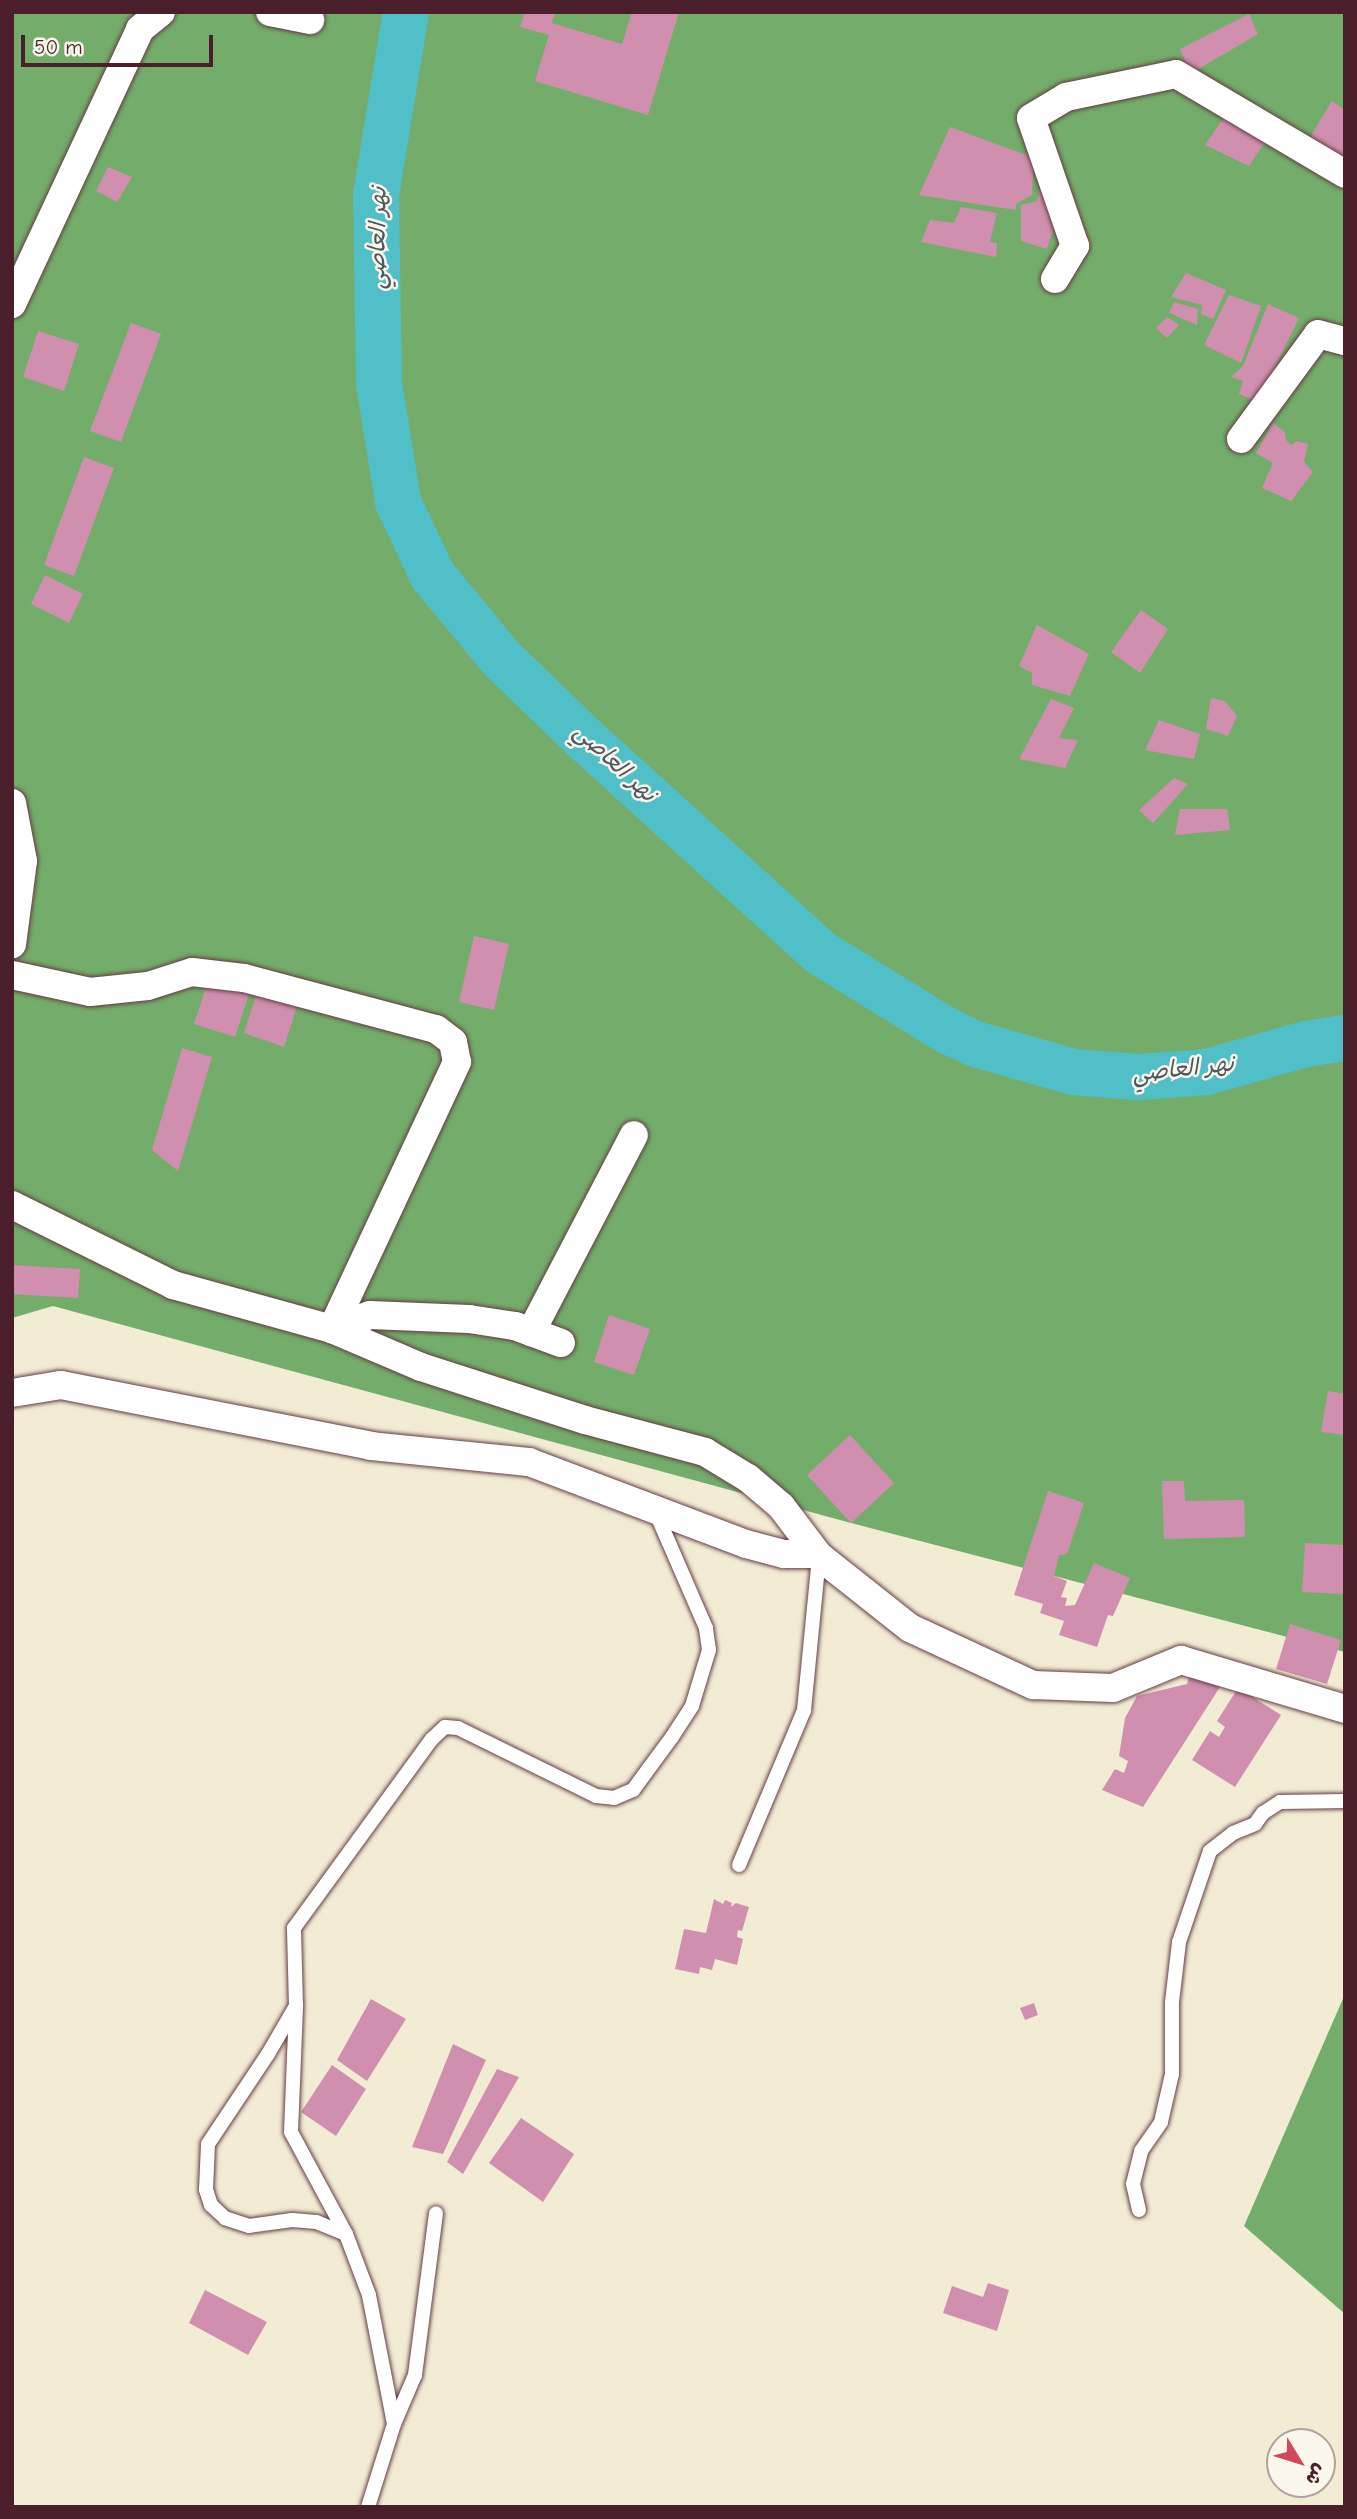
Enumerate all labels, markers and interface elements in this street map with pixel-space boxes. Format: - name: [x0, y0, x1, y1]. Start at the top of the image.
- scale bar: [24, 21, 217, 65]
- text: 50 m: [34, 35, 83, 59]
- water label: نهر العاصي: [363, 187, 393, 289]
- water label: نهر العاصي: [568, 718, 662, 808]
- water label: نهر العاصي: [1131, 1050, 1235, 1088]
- north arrow: [1266, 2428, 1336, 2498]
- text: ش: [1301, 2460, 1331, 2490]

